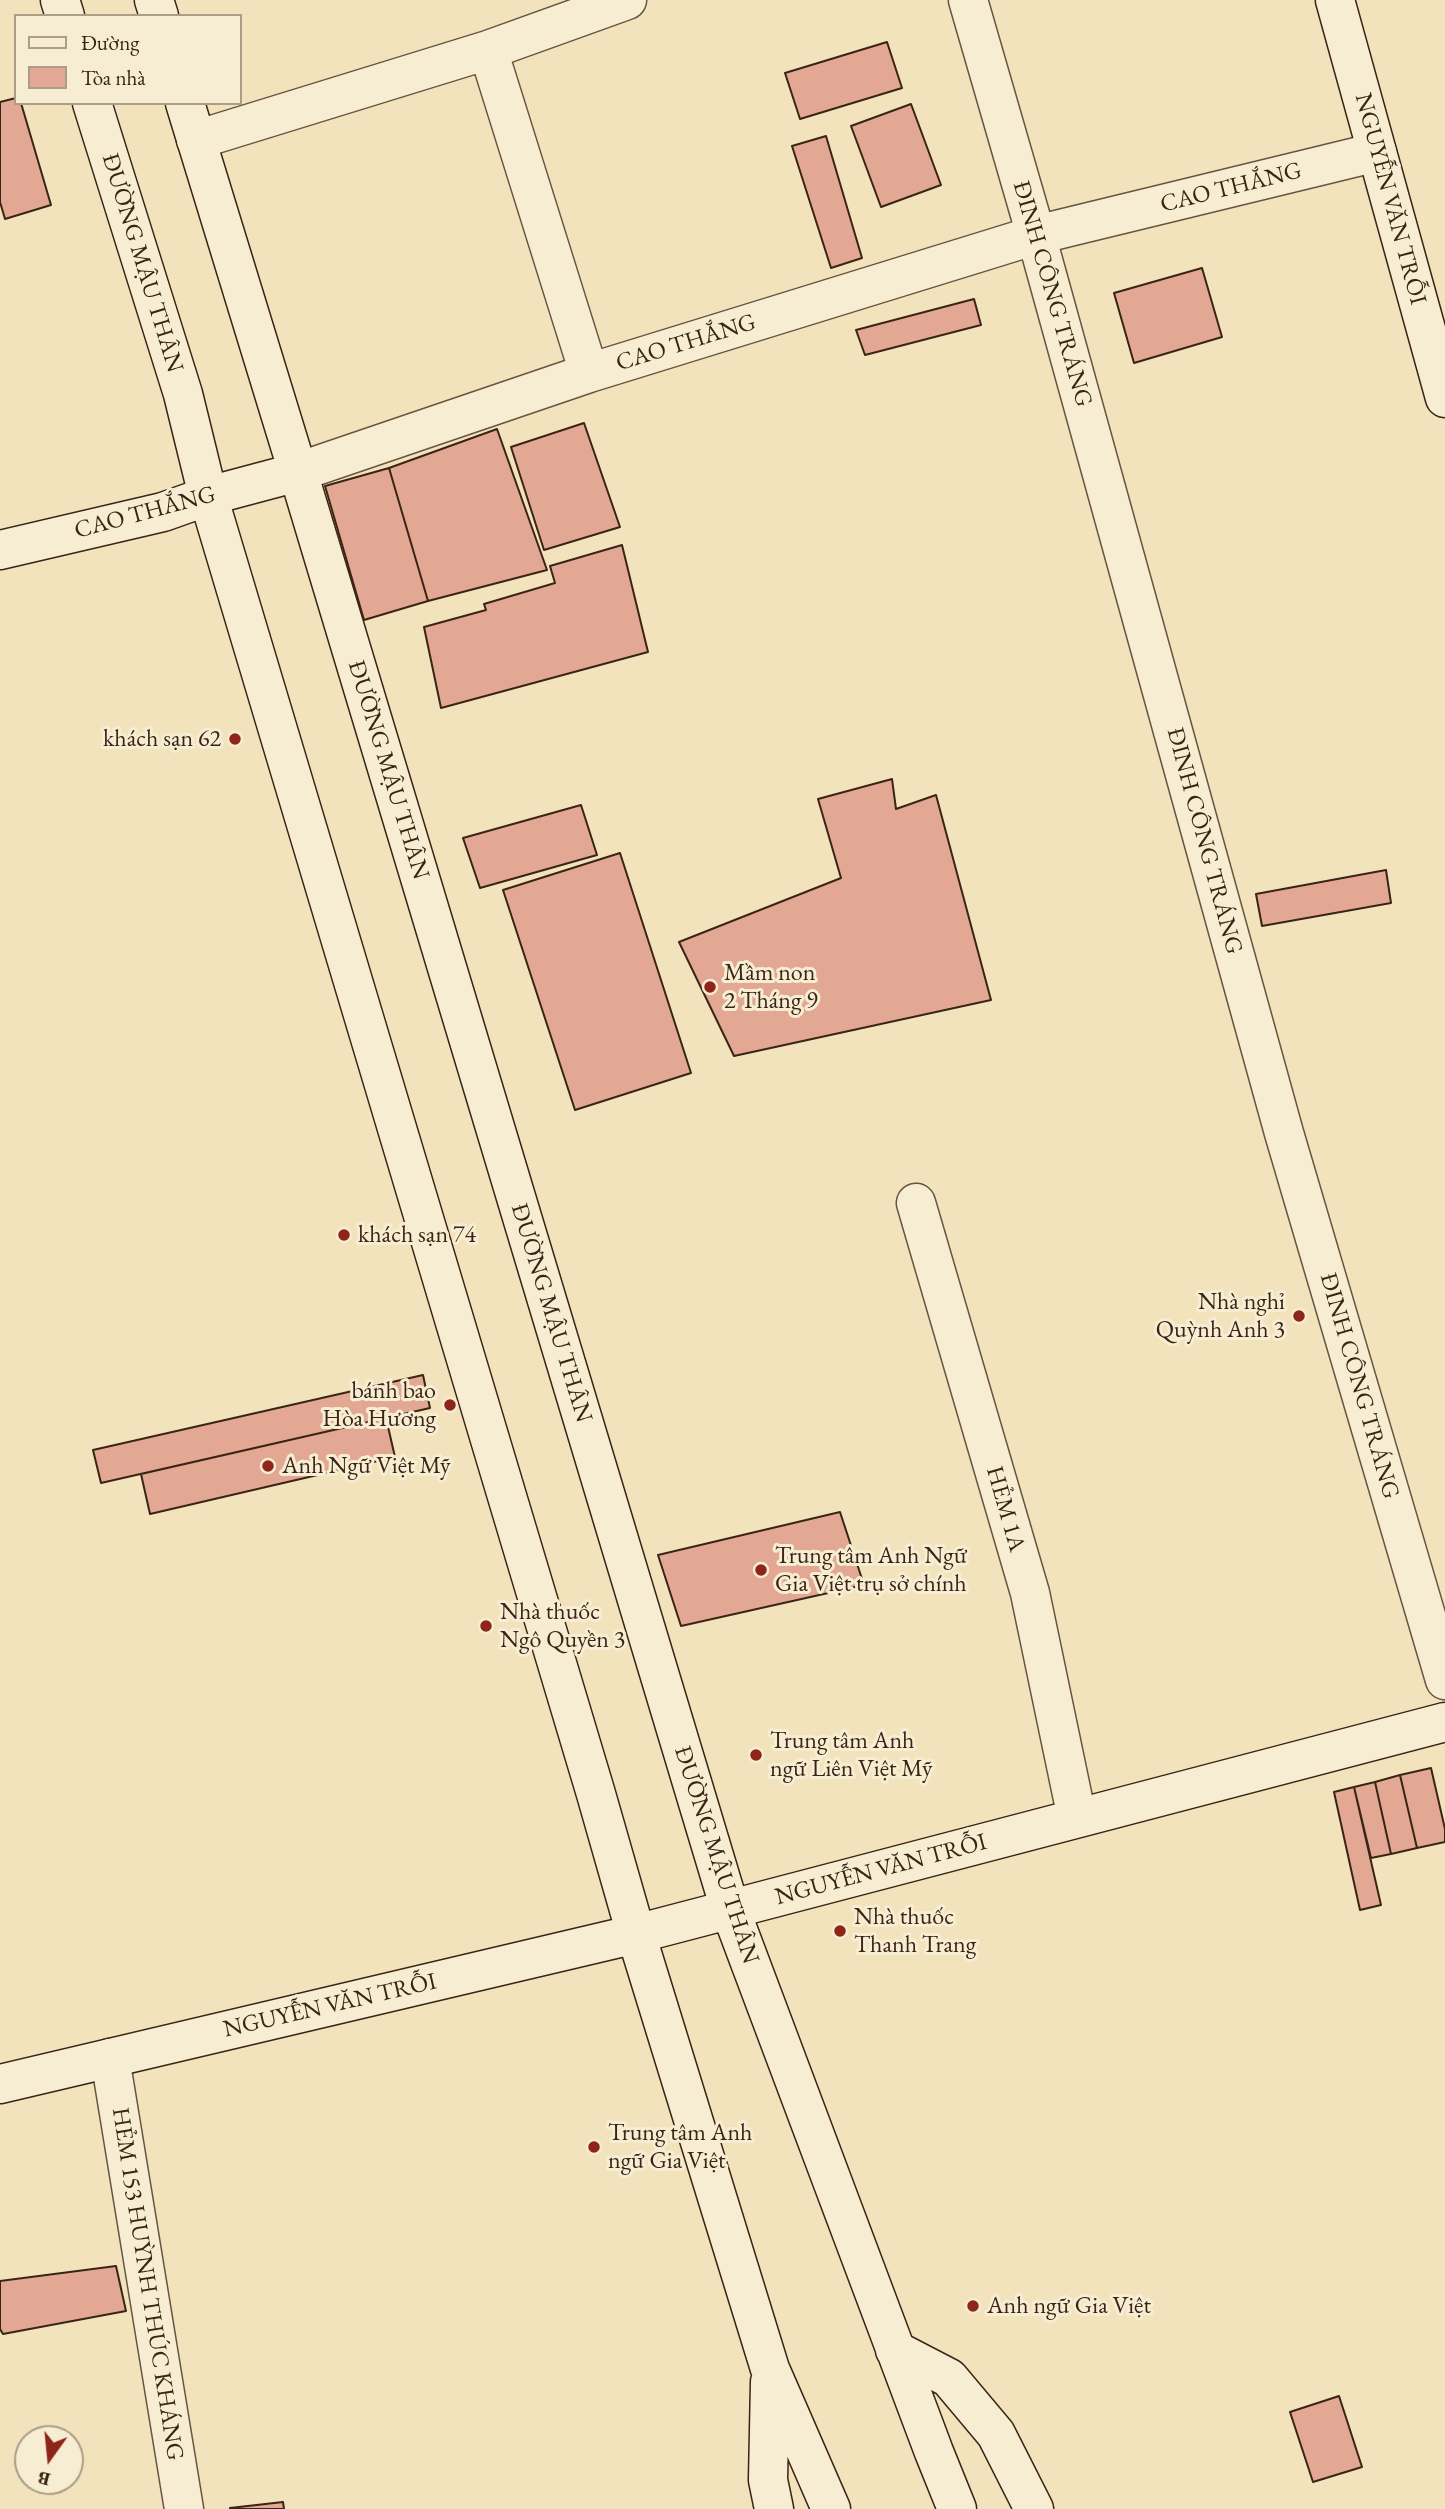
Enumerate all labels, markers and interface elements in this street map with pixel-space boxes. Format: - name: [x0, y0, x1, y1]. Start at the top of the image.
- legend: [14, 14, 242, 105]
- text: Đường: [81, 29, 139, 56]
- text: Tòa nhà: [81, 64, 146, 91]
- street label: NGUYỄN VĂN TRỖI: [1348, 90, 1432, 308]
- street label: ĐƯỜNG MẬU THÂN: [95, 150, 189, 376]
- street label: CAO THẮNG: [1157, 157, 1305, 219]
- street label: ĐINH CÔNG TRÁNG: [1006, 178, 1098, 410]
- street label: CAO THẮNG: [613, 308, 759, 378]
- street label: CAO THẮNG: [71, 480, 219, 546]
- street label: ĐƯỜNG MẬU THÂN: [341, 657, 435, 883]
- place label: khách sạn 62: [103, 725, 221, 753]
- street label: ĐINH CÔNG TRÁNG: [1160, 725, 1248, 957]
- marker: khách sạn 62: [227, 731, 243, 747]
- place label: Mầm non 2 Tháng 9: [724, 959, 818, 1015]
- marker: Mầm non 2 Tháng 9: [702, 979, 718, 995]
- street label: ĐƯỜNG MẬU THÂN: [504, 1200, 598, 1426]
- place label: khách sạn 74: [358, 1221, 476, 1249]
- marker: khách sạn 74: [336, 1227, 352, 1243]
- street label: ĐINH CÔNG TRÁNG: [1313, 1270, 1405, 1502]
- place label: Nhà nghỉ Quỳnh Anh 3: [1156, 1288, 1285, 1344]
- marker: Nhà nghỉ Quỳnh Anh 3: [1291, 1308, 1307, 1324]
- place label: bánh bao Hòa Hương: [323, 1377, 436, 1433]
- marker: bánh bao Hòa Hương: [442, 1397, 458, 1413]
- place label: Anh Ngữ Việt Mỹ: [282, 1452, 451, 1480]
- marker: Anh Ngữ Việt Mỹ: [260, 1458, 276, 1474]
- street label: HẺM 1A: [979, 1463, 1031, 1555]
- place label: Trung tâm Anh Ngữ Gia Việt trụ sở chính: [775, 1542, 967, 1598]
- marker: Trung tâm Anh Ngữ Gia Việt trụ sở chính: [753, 1562, 769, 1578]
- place label: Nhà thuốc Ngô Quyền 3: [500, 1598, 625, 1654]
- marker: Nhà thuốc Ngô Quyền 3: [478, 1618, 494, 1634]
- place label: Trung tâm Anh ngữ Liên Việt Mỹ: [770, 1727, 933, 1783]
- street label: ĐƯỜNG MẬU THÂN: [667, 1742, 765, 1968]
- marker: Trung tâm Anh ngữ Liên Việt Mỹ: [748, 1747, 764, 1763]
- street label: NGUYỄN VĂN TRỖI: [772, 1828, 990, 1912]
- place label: Nhà thuốc Thanh Trang: [854, 1903, 976, 1959]
- marker: Nhà thuốc Thanh Trang: [832, 1923, 848, 1939]
- street label: NGUYỄN VĂN TRỖI: [221, 1967, 439, 2045]
- street label: HẺM 153 HUỲNH THÚC KHÁNG: [105, 2105, 189, 2463]
- place label: Trung tâm Anh ngữ Gia Việt: [608, 2119, 752, 2175]
- marker: Trung tâm Anh ngữ Gia Việt: [586, 2139, 602, 2155]
- place label: Anh ngữ Gia Việt: [987, 2292, 1151, 2320]
- marker: Anh ngữ Gia Việt: [965, 2298, 981, 2314]
- north arrow: [14, 2425, 84, 2495]
- text: B: [35, 2465, 53, 2492]

